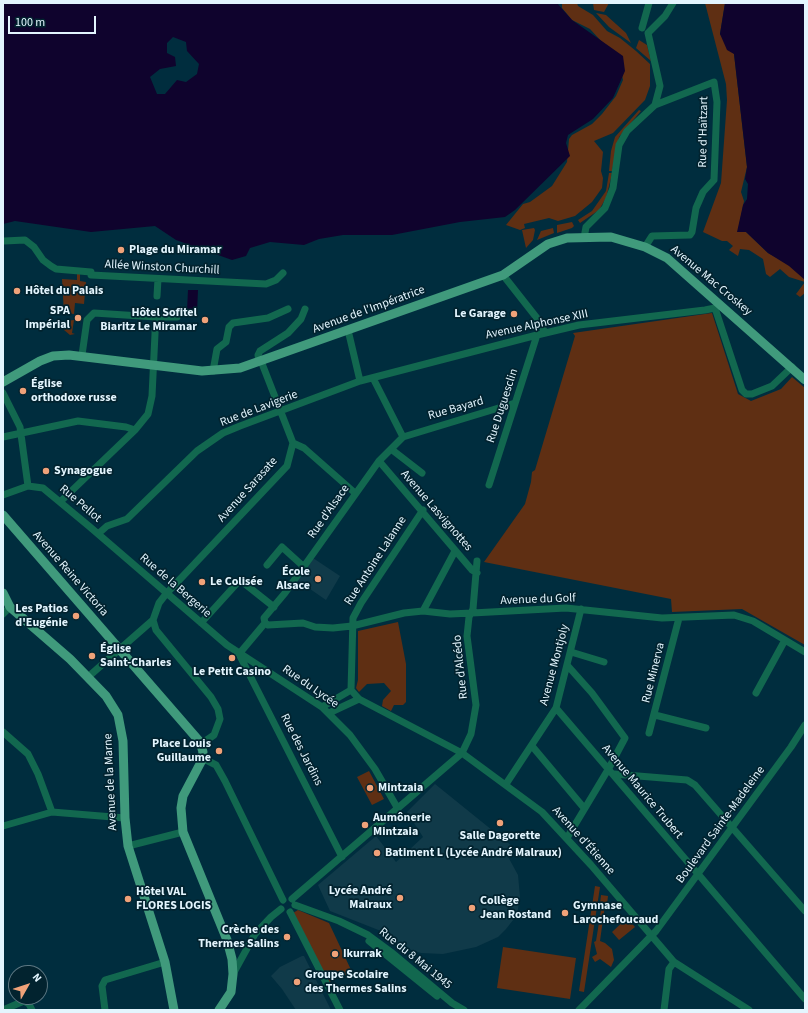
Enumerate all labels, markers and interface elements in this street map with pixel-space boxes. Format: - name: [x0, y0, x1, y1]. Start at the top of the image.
- scale bar: [10, 8, 98, 34]
- text: 100 m: [15, 14, 45, 31]
- street label: Rue d'Haïtzart: [696, 96, 712, 168]
- place label: Plage du Miramar: [129, 243, 221, 257]
- street label: Avenue Mac Croskey: [667, 243, 755, 319]
- marker: Plage du Miramar: [116, 245, 126, 255]
- street label: Allée Winston Churchill: [104, 258, 220, 278]
- street label: Avenue de l'Impératrice: [311, 283, 427, 337]
- place label: Hôtel du Palais: [25, 284, 103, 298]
- marker: Hôtel du Palais: [12, 286, 22, 296]
- place label: SPA Impérial: [25, 304, 70, 332]
- place label: Hôtel Sofitel Biaritz Le Miramar: [100, 306, 197, 334]
- place label: Le Garage: [454, 307, 506, 321]
- street label: Avenue Alphonse XIII: [485, 307, 589, 343]
- marker: Le Garage: [509, 309, 519, 319]
- marker: SPA Impérial: [73, 313, 83, 323]
- marker: Hôtel Sofitel Biaritz Le Miramar: [200, 315, 210, 325]
- street label: Rue Duguesclin: [484, 367, 522, 445]
- place label: Église orthodoxe russe: [31, 377, 117, 405]
- marker: Église orthodoxe russe: [18, 386, 28, 396]
- street label: Rue de Lavigerie: [218, 388, 300, 430]
- street label: Rue Bayard: [427, 394, 485, 424]
- street label: Avenue Sarasate: [215, 455, 281, 525]
- place label: Synagogue: [54, 464, 112, 478]
- marker: Synagogue: [41, 466, 51, 476]
- street label: Avenue Lasvignottes: [397, 468, 475, 554]
- street label: Rue Pellot: [56, 482, 104, 526]
- street label: Rue d'Alsace: [305, 482, 353, 542]
- street label: Rue Antoine Lalanne: [342, 514, 410, 608]
- street label: Avenue Reine Victoria: [29, 529, 111, 619]
- street label: Rue de la Bergerie: [136, 551, 214, 621]
- place label: École Alsace: [277, 565, 310, 593]
- marker: École Alsace: [313, 574, 323, 584]
- place label: Le Colisée: [210, 575, 263, 589]
- marker: Le Colisée: [197, 577, 207, 587]
- street label: Avenue du Golf: [500, 591, 576, 609]
- place label: Les Patios d'Eugénie: [15, 602, 68, 630]
- marker: Les Patios d'Eugénie: [71, 611, 81, 621]
- street label: Avenue Montjoly: [537, 623, 573, 707]
- street label: Rue d'Alcédo: [450, 634, 472, 700]
- street label: Rue Minerva: [640, 641, 668, 705]
- place label: Église Saint-Charles: [100, 642, 171, 670]
- marker: Église Saint-Charles: [87, 651, 97, 661]
- marker: Le Petit Casino: [227, 653, 237, 663]
- street label: Rue du Lycée: [279, 662, 341, 712]
- place label: Le Petit Casino: [193, 665, 271, 679]
- street label: Rue des Jardins: [277, 712, 325, 788]
- street label: Avenue de la Marne: [101, 733, 121, 831]
- place label: Place Louis Guillaume: [152, 737, 211, 765]
- street label: Avenue Maurice Trubert: [598, 742, 686, 842]
- marker: Place Louis Guillaume: [214, 746, 224, 756]
- street label: Boulevard Sainte-Madeleine: [674, 764, 768, 886]
- place label: Mintzaia: [378, 781, 423, 795]
- marker: Mintzaia: [365, 783, 375, 793]
- street label: Avenue d'Étienne: [549, 804, 617, 878]
- place label: Aumônerie Mintzaia: [373, 811, 431, 839]
- marker: Salle Dagorette: [495, 818, 505, 828]
- marker: Aumônerie Mintzaia: [360, 820, 370, 830]
- place label: Salle Dagorette: [460, 829, 540, 843]
- place label: Batiment L (Lycée André Malraux): [385, 846, 562, 860]
- marker: Batiment L (Lycée André Malraux): [372, 848, 382, 858]
- place label: Lycée André Malraux: [329, 884, 392, 912]
- place label: Hôtel VAL FLORES LOGIS: [136, 885, 211, 913]
- marker: Lycée André Malraux: [395, 893, 405, 903]
- marker: Hôtel VAL FLORES LOGIS: [123, 894, 133, 904]
- place label: Collège Jean Rostand: [480, 894, 551, 922]
- place label: Gymnase Larochefoucaud: [573, 899, 658, 927]
- marker: Collège Jean Rostand: [467, 903, 477, 913]
- marker: Gymnase Larochefoucaud: [560, 908, 570, 918]
- place label: Crèche des Thermes Salins: [198, 923, 279, 951]
- street label: Rue du 8 Mai 1945: [376, 925, 454, 993]
- marker: Crèche des Thermes Salins: [282, 932, 292, 942]
- place label: Ikurrak: [343, 947, 382, 961]
- marker: Ikurrak: [330, 949, 340, 959]
- north arrow: [8, 965, 48, 1005]
- place label: Groupe Scolaire des Thermes Salins: [305, 968, 406, 996]
- text: N: [29, 970, 45, 985]
- marker: Groupe Scolaire des Thermes Salins: [292, 977, 302, 987]

